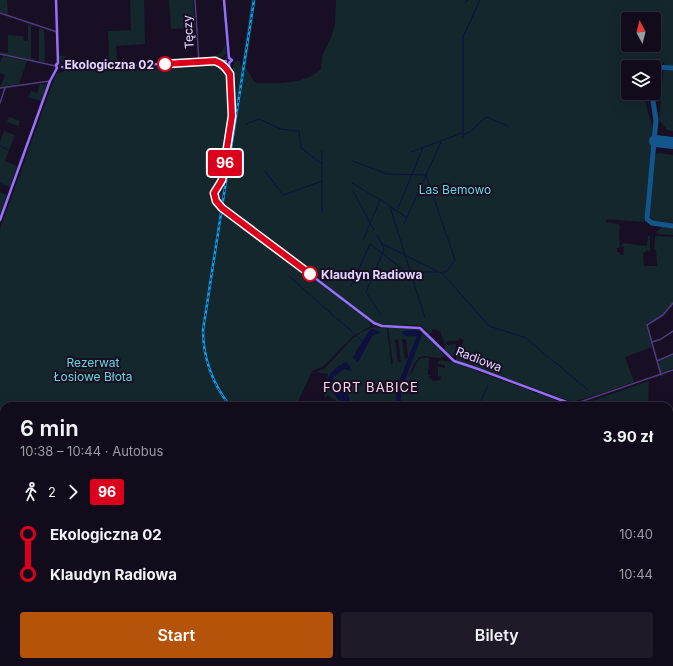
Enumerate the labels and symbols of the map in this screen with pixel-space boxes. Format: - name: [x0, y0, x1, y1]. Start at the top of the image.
- north arrow: [621, 12, 661, 52]
- street label: Tęczy: [179, 14, 197, 49]
- marker: Ekologiczna 02: [157, 56, 173, 72]
- place label: Ekologiczna 02: [65, 57, 154, 72]
- line badge: 96: [207, 150, 243, 176]
- park label: Las Bemowo: [419, 182, 491, 197]
- marker: Klaudyn Radiowa: [302, 266, 318, 282]
- place label: Klaudyn Radiowa: [321, 267, 423, 282]
- street label: Radiowa: [454, 343, 504, 375]
- park label: Rezerwat Łosiowe Błota: [53, 355, 133, 384]
- district label: FORT BABICE: [323, 379, 419, 395]

